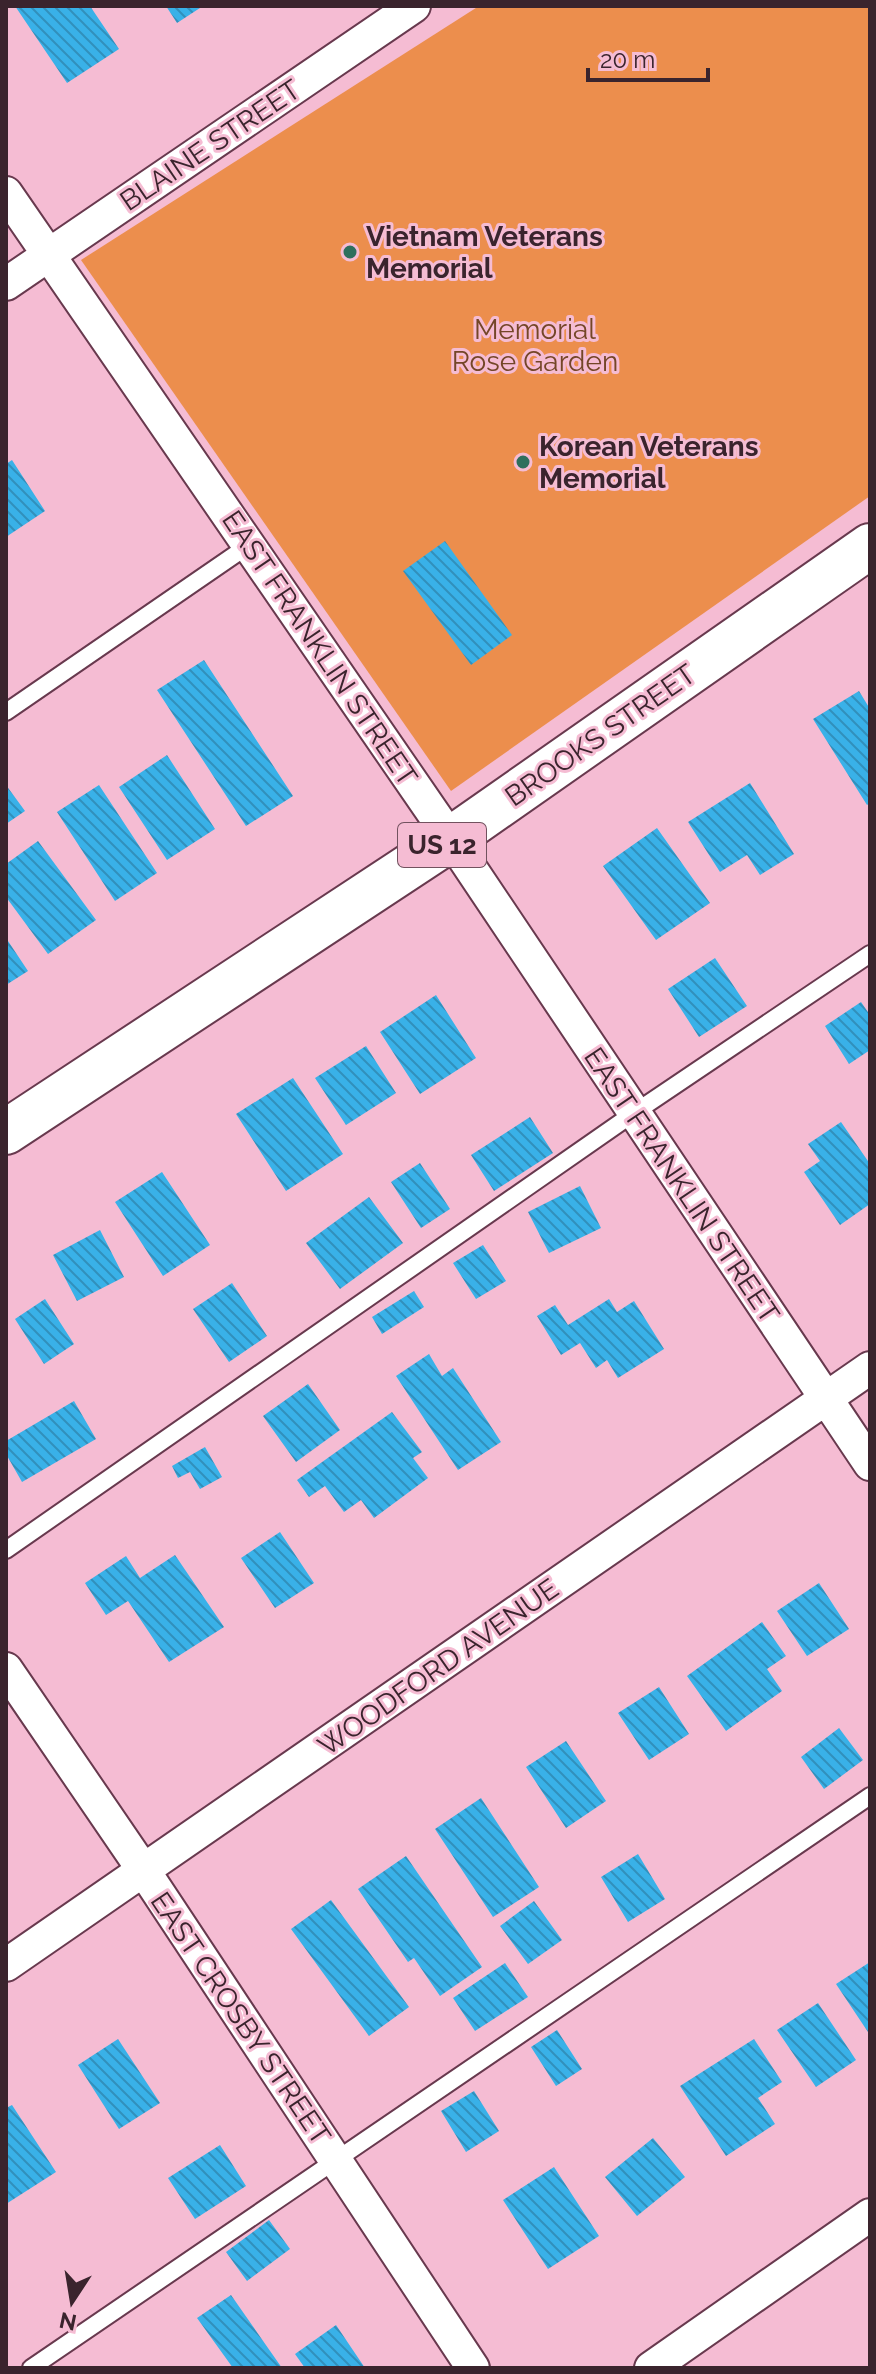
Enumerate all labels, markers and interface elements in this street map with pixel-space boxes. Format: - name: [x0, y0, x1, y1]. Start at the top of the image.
- scale bar: [588, 32, 708, 82]
- text: 20 m: [600, 45, 655, 74]
- street label: BLAINE STREET: [114, 73, 307, 218]
- place label: Vietnam Veterans Memorial: [366, 220, 603, 285]
- marker: Vietnam Veterans Memorial: [341, 243, 359, 261]
- park label: Memorial Rose Garden: [452, 313, 618, 378]
- place label: Korean Veterans Memorial: [539, 430, 758, 495]
- marker: Korean Veterans Memorial: [514, 453, 532, 471]
- street label: EAST FRANKLIN STREET: [215, 504, 424, 792]
- street label: BROOKS STREET: [499, 657, 702, 813]
- road number: US 12: [398, 823, 486, 867]
- street label: EAST FRANKLIN STREET: [577, 1041, 786, 1329]
- street label: WOODFORD AVENUE: [312, 1572, 565, 1763]
- street label: EAST CROSBY STREET: [144, 1886, 337, 2151]
- north arrow: [32, 2262, 112, 2342]
- text: N: [57, 2307, 79, 2336]

